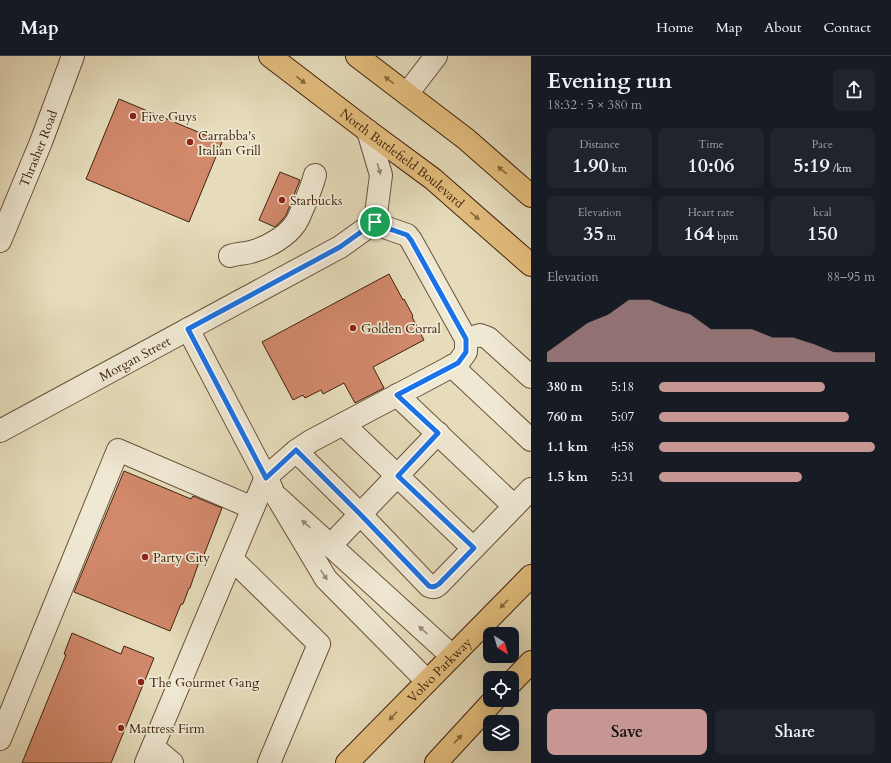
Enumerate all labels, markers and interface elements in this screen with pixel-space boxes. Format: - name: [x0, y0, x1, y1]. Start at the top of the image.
- text: Map: [20, 15, 59, 41]
- text: Home: [656, 18, 694, 37]
- text: Map: [716, 18, 742, 37]
- text: About: [764, 18, 801, 37]
- text: Contact: [823, 18, 871, 37]
- text: Evening run: [547, 66, 672, 96]
- button: share: [833, 69, 875, 111]
- one-way arrow: [295, 76, 306, 84]
- one-way arrow: [384, 77, 394, 85]
- text: 18:32 · 5 × 380 m: [547, 96, 642, 114]
- street label: North Battlefield Boulevard: [336, 105, 468, 212]
- street label: Thrasher Road: [15, 108, 62, 190]
- place label: Five Guys: [141, 108, 197, 126]
- marker: Five Guys: [128, 111, 138, 121]
- place label: Carrabba's Italian Grill: [198, 127, 262, 160]
- marker: Carrabba's Italian Grill: [185, 137, 195, 147]
- text: Distance: [580, 137, 620, 152]
- text: Time: [698, 137, 724, 152]
- text: Pace: [812, 137, 833, 152]
- text: 1.90: [572, 152, 609, 179]
- text: 10:06: [688, 152, 734, 179]
- text: 5:19: [793, 152, 830, 179]
- text: km: [609, 161, 627, 176]
- text: /km: [830, 161, 851, 176]
- one-way arrow: [376, 163, 382, 175]
- one-way arrow: [497, 166, 506, 175]
- place label: Starbucks: [290, 192, 342, 210]
- marker: Starbucks: [277, 195, 287, 205]
- pin: [358, 205, 392, 239]
- text: Elevation: [578, 205, 622, 220]
- text: Heart rate: [688, 205, 734, 220]
- text: kcal: [813, 205, 832, 220]
- icon: arrive: [364, 211, 386, 233]
- one-way arrow: [470, 212, 481, 221]
- text: 35: [583, 220, 604, 247]
- text: 164: [684, 220, 714, 247]
- text: 150: [807, 220, 838, 247]
- text: m: [604, 229, 616, 244]
- text: bpm: [714, 229, 738, 244]
- text: Elevation: [547, 268, 599, 286]
- text: 88–95 m: [827, 268, 875, 286]
- place label: Golden Corral: [361, 320, 441, 338]
- marker: Golden Corral: [348, 323, 358, 333]
- street label: Morgan Street: [96, 332, 174, 386]
- text: 380 m: [547, 378, 582, 396]
- text: 5:18: [611, 378, 634, 396]
- text: 760 m: [547, 408, 582, 426]
- text: 5:07: [611, 408, 634, 426]
- text: 1.1 km: [547, 438, 588, 456]
- text: 4:58: [611, 438, 634, 456]
- text: 1.5 km: [547, 468, 588, 486]
- text: 5:31: [611, 468, 634, 486]
- one-way arrow: [301, 519, 311, 529]
- place label: Party City: [153, 549, 210, 567]
- marker: Party City: [140, 552, 150, 562]
- one-way arrow: [320, 569, 327, 581]
- one-way arrow: [499, 599, 509, 609]
- one-way arrow: [418, 625, 428, 635]
- north arrow: [483, 627, 519, 663]
- map controls: [483, 627, 519, 751]
- street label: Volvo Parkway: [403, 634, 476, 707]
- button: locate: [483, 671, 519, 707]
- place label: The Gourmet Gang: [149, 674, 260, 692]
- marker: The Gourmet Gang: [136, 677, 146, 687]
- button: Save: [547, 709, 707, 755]
- button: Share: [715, 709, 875, 755]
- one-way arrow: [388, 711, 398, 721]
- button: layers: [483, 715, 519, 751]
- place label: Mattress Firm: [129, 720, 205, 738]
- marker: Mattress Firm: [116, 723, 126, 733]
- one-way arrow: [454, 733, 463, 744]

